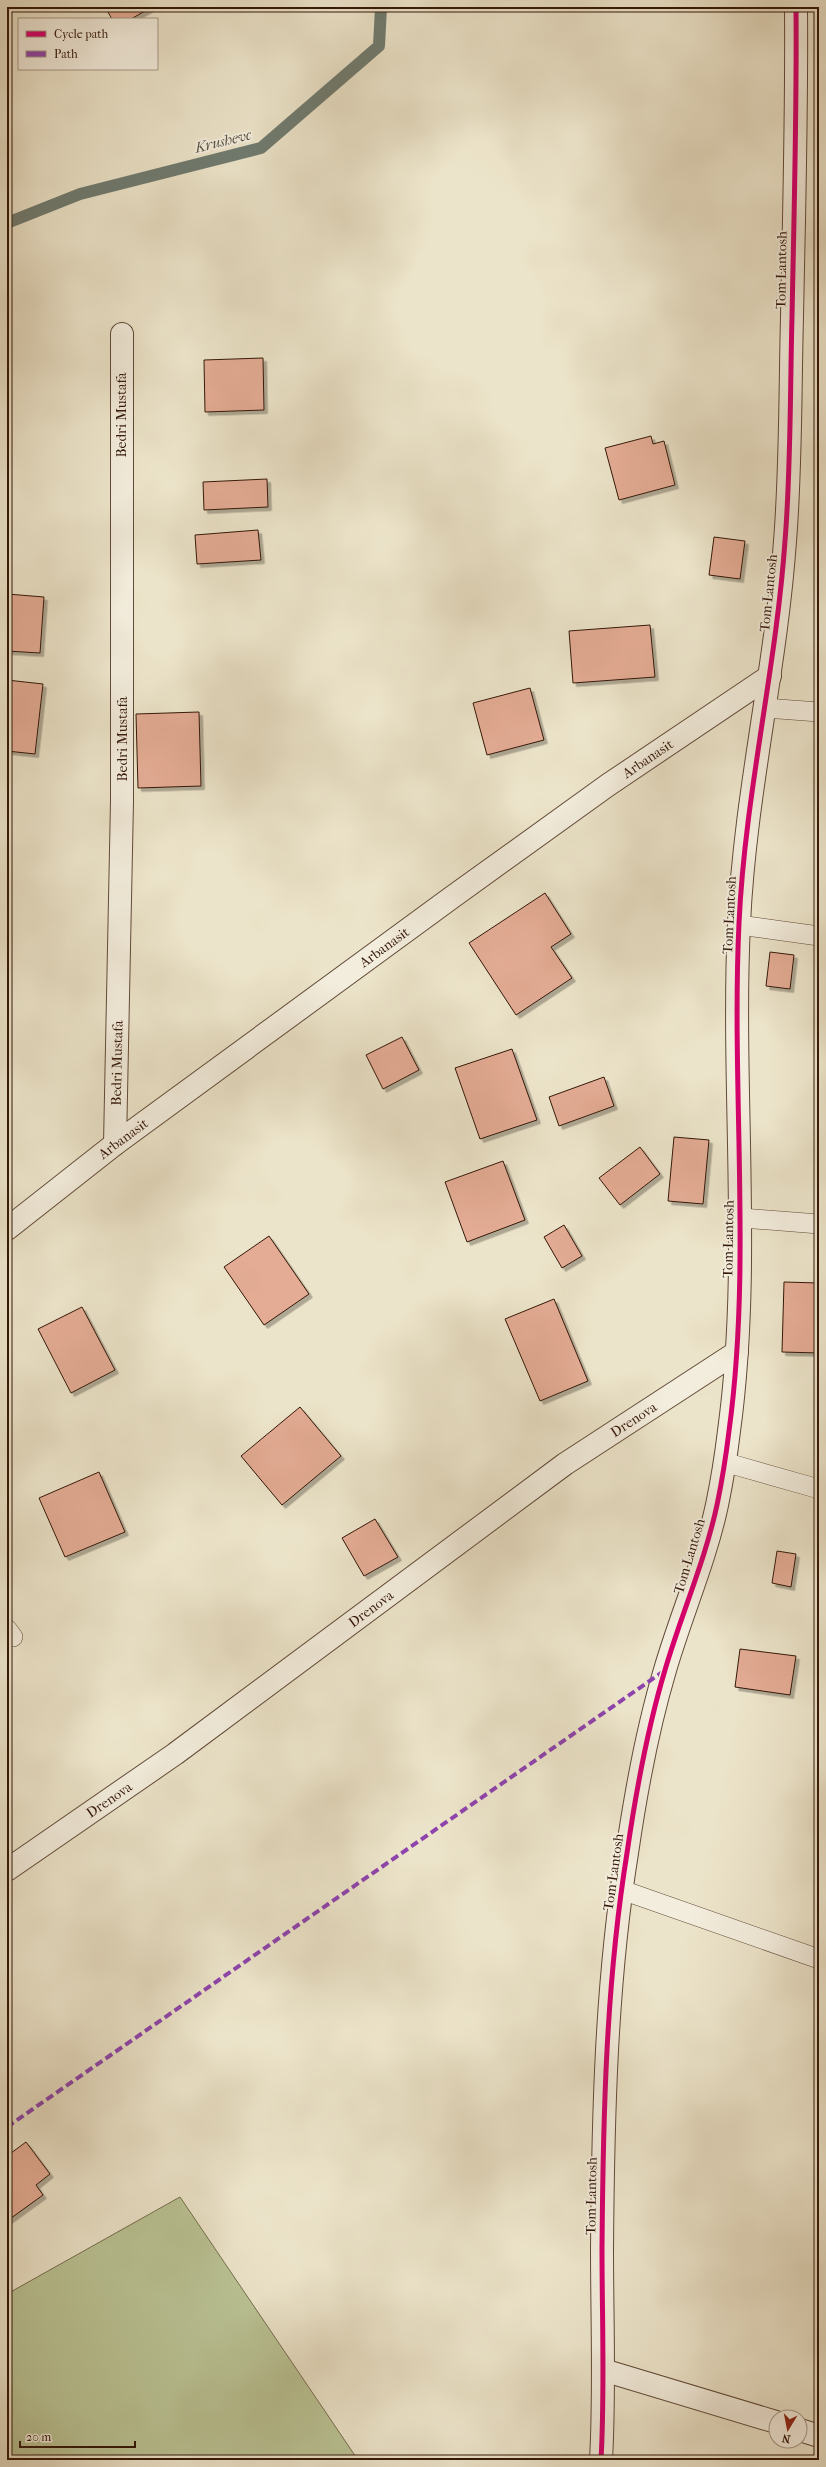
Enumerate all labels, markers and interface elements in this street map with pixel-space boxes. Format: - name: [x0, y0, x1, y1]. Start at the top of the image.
- legend: [18, 18, 158, 70]
- text: Cycle path: [54, 27, 109, 41]
- text: Path: [54, 47, 78, 61]
- water label: Krushevc: [192, 125, 254, 157]
- street label: Tom Lantosh: [772, 231, 791, 309]
- street label: Bedri Mustafa: [113, 372, 130, 458]
- street label: Tom Lantosh: [756, 553, 781, 633]
- street label: Bedri Mustafa: [114, 696, 131, 782]
- street label: Arbanasit: [618, 736, 677, 783]
- street label: Tom Lantosh: [719, 876, 740, 954]
- street label: Arbanasit: [355, 923, 413, 972]
- street label: Bedri Mustafa: [108, 1020, 127, 1106]
- street label: Arbanasit: [94, 1115, 151, 1164]
- street label: Tom Lantosh: [719, 1200, 738, 1278]
- street label: Drenova: [608, 1398, 661, 1441]
- street label: Tom Lantosh: [670, 1516, 709, 1596]
- street label: Drenova: [345, 1586, 397, 1631]
- street label: Drenova: [83, 1778, 136, 1822]
- street label: Tom Lantosh: [600, 1832, 627, 1912]
- street label: Tom Lantosh: [582, 2157, 601, 2235]
- north arrow: [768, 2409, 808, 2449]
- scale bar: [20, 2423, 135, 2449]
- text: 20 m: [26, 2430, 51, 2444]
- text: N: [780, 2431, 792, 2445]

